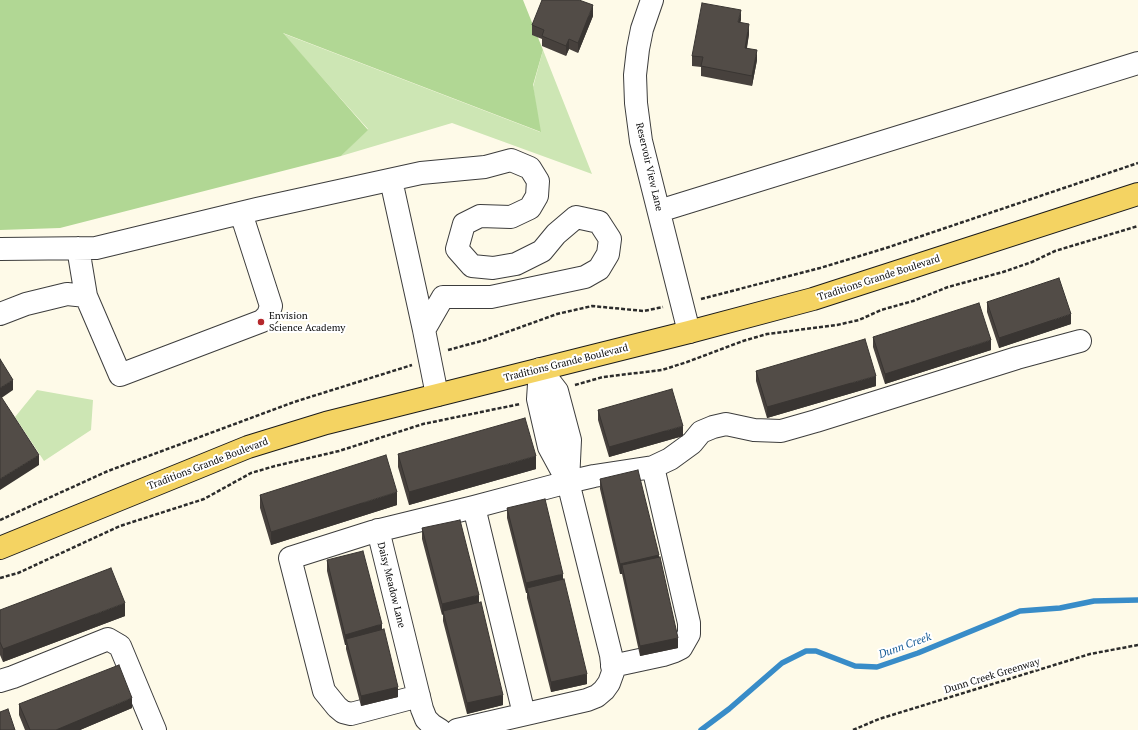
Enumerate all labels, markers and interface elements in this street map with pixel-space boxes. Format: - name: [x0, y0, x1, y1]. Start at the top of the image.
- street label: Reservoir View Lane: [633, 122, 665, 212]
- street label: Traditions Grande Boulevard: [816, 253, 942, 303]
- place label: Envision Science Academy: [269, 310, 345, 334]
- marker: Envision Science Academy: [256, 317, 266, 327]
- street label: Traditions Grande Boulevard: [503, 342, 629, 384]
- street label: Traditions Grande Boulevard: [146, 435, 270, 493]
- street label: Daisy Meadow Lane: [375, 541, 407, 629]
- water label: Dunn Creek: [877, 630, 933, 662]
- street label: Dunn Creek Greenway: [943, 656, 1041, 696]

